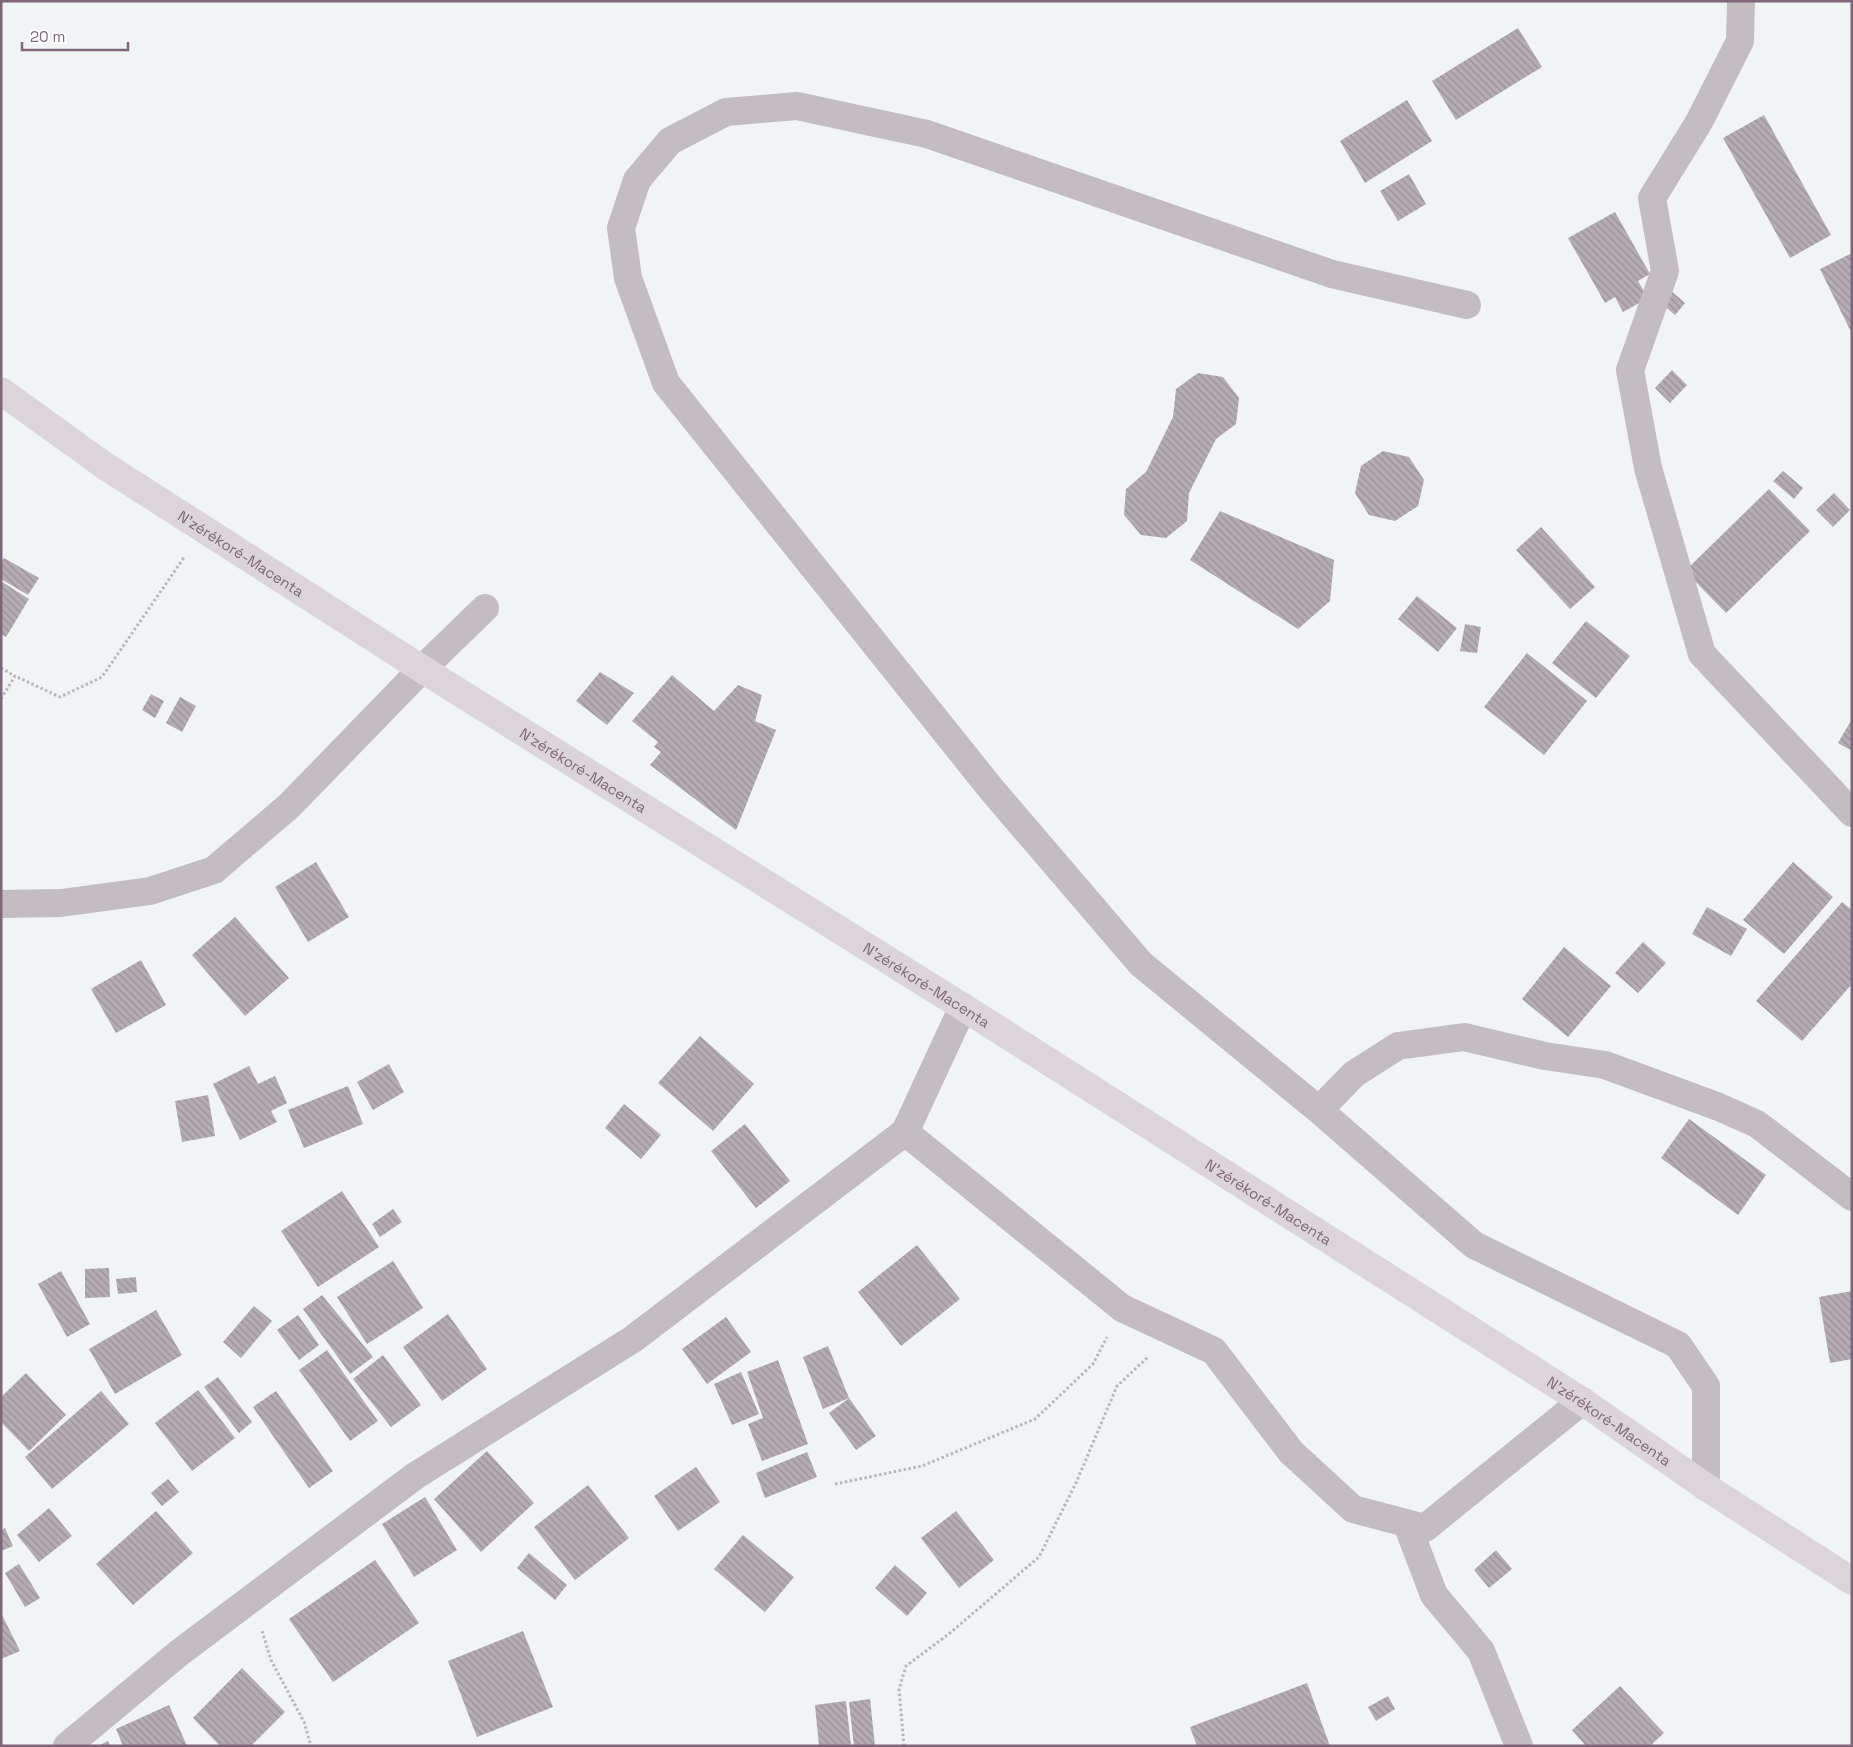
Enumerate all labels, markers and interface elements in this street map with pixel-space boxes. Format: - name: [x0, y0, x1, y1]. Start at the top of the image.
- scale bar: [22, 20, 129, 52]
- text: 20 m: [30, 27, 65, 46]
- street label: N'zérékoré-Macenta: [175, 506, 308, 601]
- street label: N'zérékoré-Macenta: [516, 723, 651, 817]
- street label: N'zérékoré-Macenta: [860, 938, 994, 1032]
- street label: N'zérékoré-Macenta: [1202, 1154, 1336, 1249]
- street label: N'zérékoré-Macenta: [1544, 1372, 1675, 1470]

